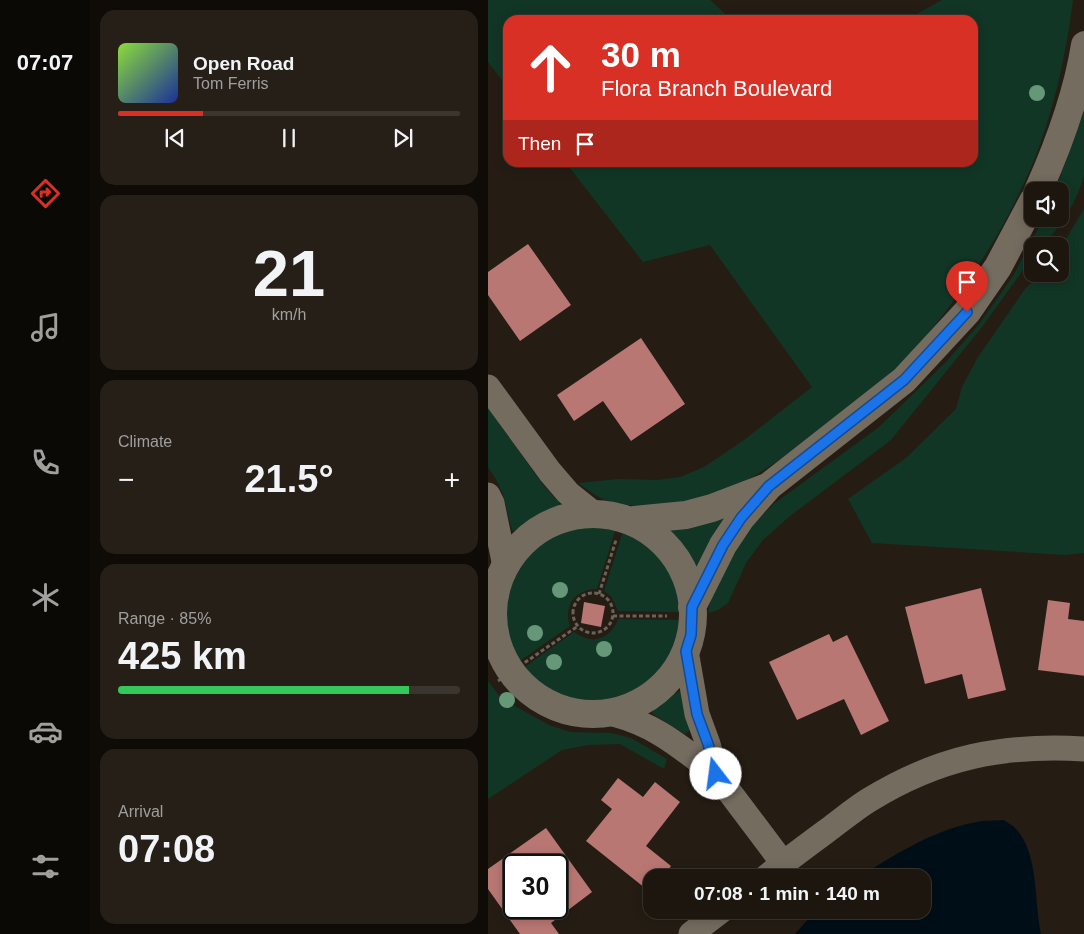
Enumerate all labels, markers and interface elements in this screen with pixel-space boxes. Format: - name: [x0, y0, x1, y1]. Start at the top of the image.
- icon: ahead: [518, 35, 583, 100]
- text: 30 m: [601, 35, 681, 74]
- text: 07:07: [17, 50, 73, 75]
- text: Open Road: [193, 53, 294, 74]
- text: Tom Ferris: [193, 75, 269, 92]
- text: Flora Branch Boulevard: [601, 76, 832, 101]
- icon: previous: [161, 124, 189, 152]
- icon: pause: [275, 124, 303, 152]
- icon: next: [389, 124, 417, 152]
- icon: arrive: [571, 130, 599, 158]
- text: Then: [518, 133, 561, 154]
- icon: directions: [28, 176, 63, 211]
- map controls: [1024, 182, 1069, 282]
- button: sound: [1024, 182, 1069, 227]
- text: 21: [253, 237, 325, 310]
- button: search: [1024, 237, 1069, 282]
- pin: [946, 261, 988, 312]
- icon: arrive: [953, 268, 981, 296]
- text: km/h: [272, 306, 306, 323]
- icon: music: [28, 310, 63, 345]
- text: Climate: [118, 433, 172, 450]
- icon: phone: [28, 445, 63, 480]
- text: 21.5°: [244, 458, 334, 500]
- text: −: [118, 464, 134, 495]
- text: +: [444, 464, 460, 495]
- icon: climate: [28, 580, 63, 615]
- text: Range · 85%: [118, 610, 211, 627]
- text: 425 km: [118, 635, 247, 677]
- icon: car: [28, 714, 63, 749]
- position arrow: [689, 747, 741, 799]
- text: Arrival: [118, 803, 163, 820]
- text: 07:08: [118, 828, 215, 870]
- icon: filters: [28, 849, 63, 884]
- speed limit sign: 30: [503, 854, 568, 919]
- text: 07:08 · 1 min · 140 m: [694, 883, 880, 904]

